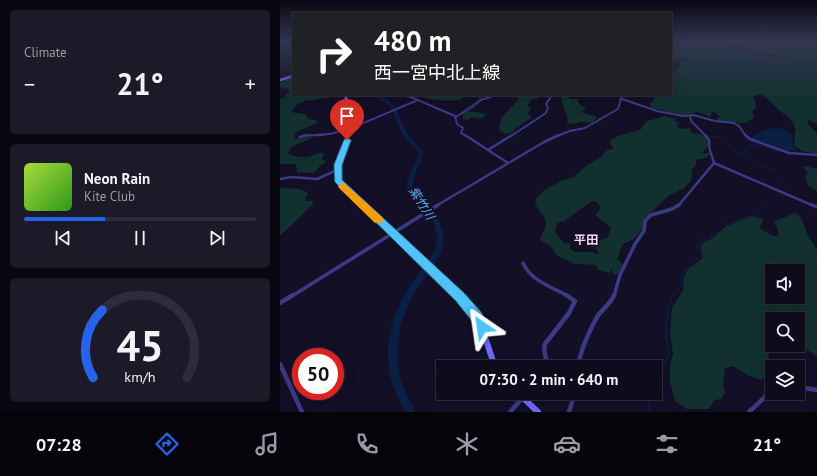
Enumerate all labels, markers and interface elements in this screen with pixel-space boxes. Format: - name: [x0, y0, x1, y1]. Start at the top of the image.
- text: 480 m: [374, 22, 451, 59]
- icon: right: [308, 28, 360, 80]
- text: Climate: [24, 44, 67, 61]
- text: 西一宮中北上線: [374, 61, 500, 84]
- text: 21°: [116, 64, 164, 103]
- text: −: [24, 70, 35, 98]
- text: +: [245, 70, 256, 98]
- pin: [330, 99, 364, 140]
- icon: arrive: [336, 105, 358, 127]
- text: Neon Rain: [84, 169, 150, 188]
- water label: 紫竹川: [406, 184, 439, 224]
- text: Kite Club: [84, 188, 135, 205]
- icon: previous: [52, 227, 74, 249]
- icon: pause: [129, 227, 151, 249]
- icon: next: [206, 227, 228, 249]
- district label: 平田: [574, 232, 598, 247]
- map controls: [765, 264, 805, 400]
- button: sound: [765, 264, 805, 304]
- position arrow: [461, 306, 503, 348]
- button: search: [765, 312, 805, 352]
- text: 45: [116, 319, 164, 372]
- speed limit sign: 50: [292, 348, 344, 400]
- button: layers: [765, 360, 805, 400]
- text: km/h: [124, 367, 156, 386]
- text: 07:30 · 2 min · 640 m: [480, 370, 618, 389]
- icon: directions: [153, 430, 181, 458]
- icon: music: [253, 430, 281, 458]
- icon: phone: [353, 430, 381, 458]
- icon: climate: [453, 430, 481, 458]
- icon: car: [553, 430, 581, 458]
- icon: filters: [653, 430, 681, 458]
- text: 07:28: [36, 433, 82, 456]
- text: 21°: [753, 433, 781, 456]

